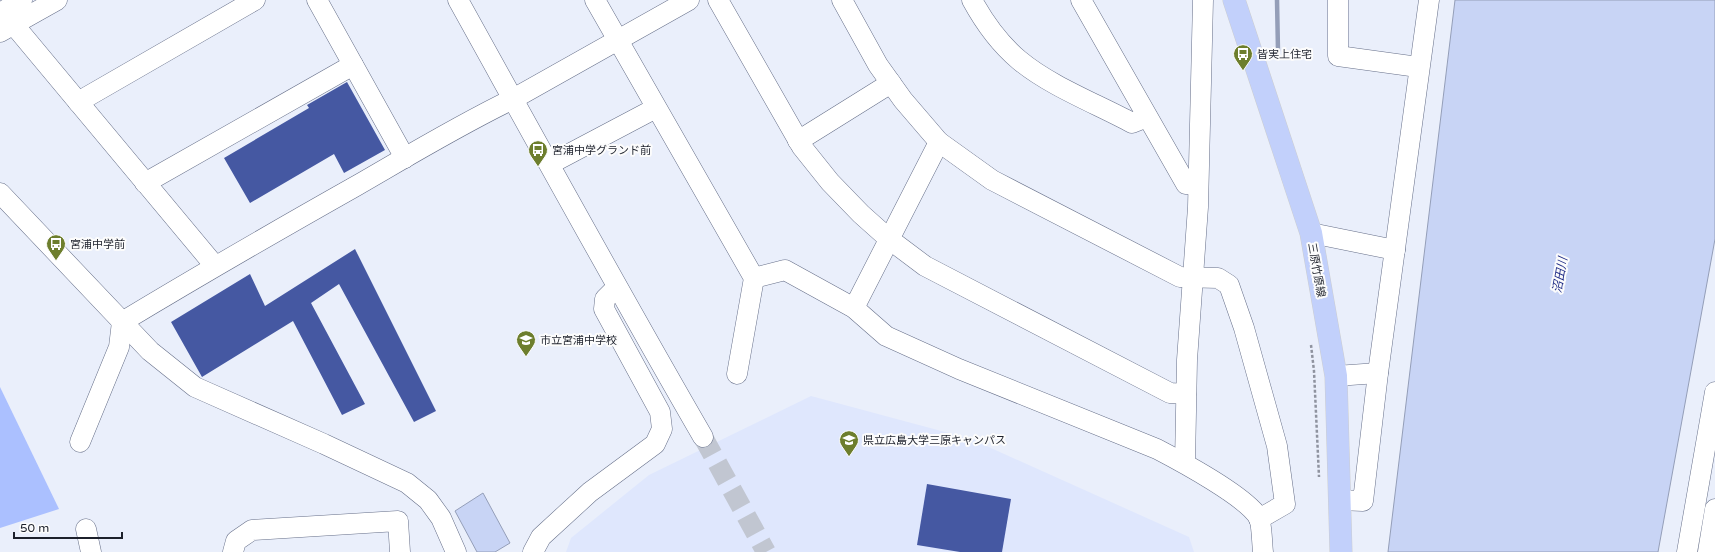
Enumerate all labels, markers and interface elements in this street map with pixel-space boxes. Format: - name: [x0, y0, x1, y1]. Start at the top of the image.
- bus stop icon: 皆実上住宅: [1232, 43, 1254, 71]
- place label: 皆実上住宅: [1257, 48, 1312, 61]
- bus stop icon: 宮浦中学グランド前: [527, 139, 549, 167]
- place label: 宮浦中学グランド前: [552, 144, 651, 157]
- bus stop icon: 宮浦中学前: [45, 233, 67, 261]
- place label: 宮浦中学前: [70, 238, 125, 251]
- street label: 三原竹原線: [1305, 242, 1328, 298]
- water label: 沼田川: [1550, 254, 1570, 294]
- school or university icon: 市立宮浦中学校: [515, 329, 537, 357]
- place label: 市立宮浦中学校: [540, 334, 617, 347]
- school or university icon: 県立広島大学三原キャンパス: [838, 429, 860, 457]
- place label: 県立広島大学三原キャンパス: [863, 434, 1006, 447]
- scale bar: [14, 514, 122, 540]
- text: 50 m: [20, 521, 49, 535]

